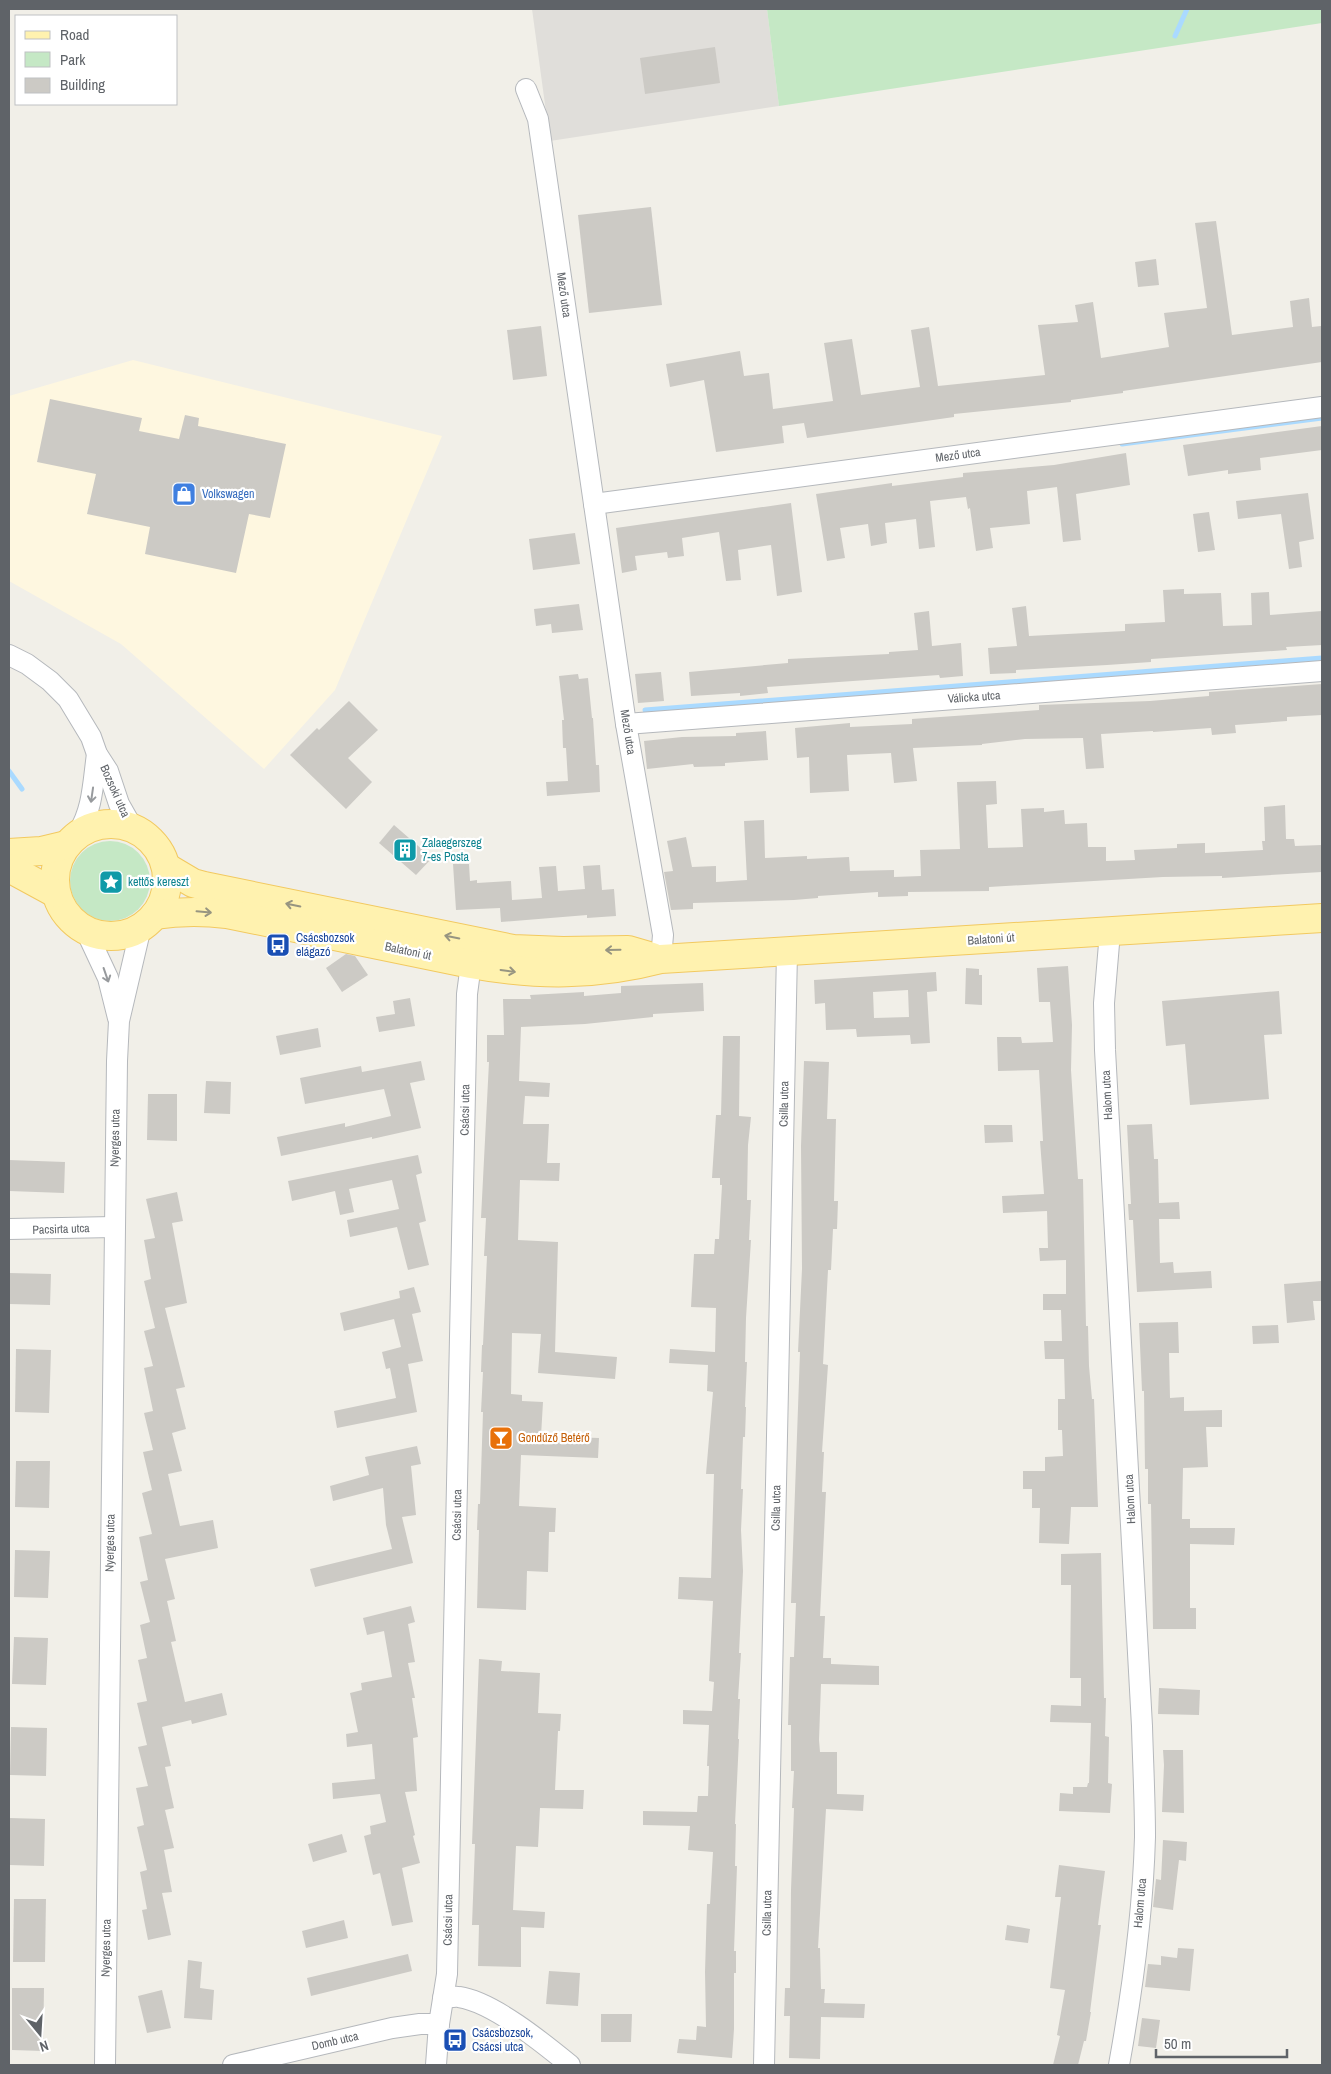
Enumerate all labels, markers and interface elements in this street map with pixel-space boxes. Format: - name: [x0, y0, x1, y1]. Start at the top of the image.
- legend: [15, 15, 178, 105]
- text: Road: [60, 24, 89, 45]
- text: Park: [60, 49, 86, 70]
- text: Building: [60, 74, 105, 95]
- street label: Mező utca: [553, 271, 575, 319]
- street label: Mező utca: [934, 444, 982, 466]
- shop icon: Volkswagen: [171, 481, 197, 507]
- place label: Volkswagen: [202, 486, 255, 502]
- street label: Válicka utca: [947, 687, 1001, 707]
- street label: Mező utca: [617, 708, 640, 756]
- street label: Bozsoki utca: [96, 762, 134, 820]
- one-way arrow: [86, 787, 96, 803]
- place label: Zalaegerszeg 7-es Posta: [422, 835, 482, 865]
- building icon: Zalaegerszeg 7-es Posta: [392, 837, 418, 863]
- place icon: kettős kereszt: [98, 869, 124, 895]
- place label: kettős kereszt: [128, 874, 189, 890]
- one-way arrow: [285, 899, 301, 909]
- one-way arrow: [195, 907, 211, 917]
- street label: Balatoni út: [967, 929, 1015, 949]
- place label: Csácsbozsok elágazó: [296, 930, 355, 960]
- bus stop icon: Csácsbozsok elágazó: [265, 932, 291, 958]
- one-way arrow: [444, 932, 460, 942]
- street label: Balatoni út: [383, 938, 433, 964]
- one-way arrow: [606, 945, 622, 955]
- one-way arrow: [102, 966, 111, 982]
- one-way arrow: [500, 966, 516, 976]
- street label: Halom utca: [1098, 1069, 1116, 1120]
- street label: Csilla utca: [776, 1080, 792, 1127]
- street label: Csácsi utca: [457, 1084, 473, 1136]
- street label: Nyerges utca: [106, 1108, 124, 1167]
- street label: Pacsirta utca: [32, 1220, 91, 1238]
- bar icon: Gondűző Betérő: [488, 1425, 514, 1451]
- place label: Gondűző Betérő: [518, 1430, 590, 1446]
- street label: Halom utca: [1121, 1473, 1139, 1524]
- street label: Csilla utca: [768, 1484, 784, 1531]
- street label: Csácsi utca: [449, 1489, 465, 1541]
- street label: Nyerges utca: [101, 1513, 119, 1572]
- street label: Halom utca: [1130, 1877, 1150, 1928]
- street label: Csilla utca: [759, 1889, 775, 1936]
- street label: Csácsi utca: [440, 1894, 456, 1946]
- street label: Nyerges utca: [97, 1918, 115, 1977]
- north arrow: [15, 2009, 65, 2059]
- place label: Csácsbozsok, Csácsi utca: [472, 2025, 533, 2055]
- scale bar: [1156, 2026, 1287, 2058]
- bus stop icon: Csácsbozsok, Csácsi utca: [442, 2027, 468, 2053]
- street label: Domb utca: [310, 2028, 360, 2054]
- text: 50 m: [1164, 2033, 1191, 2054]
- text: N: [37, 2037, 51, 2056]

